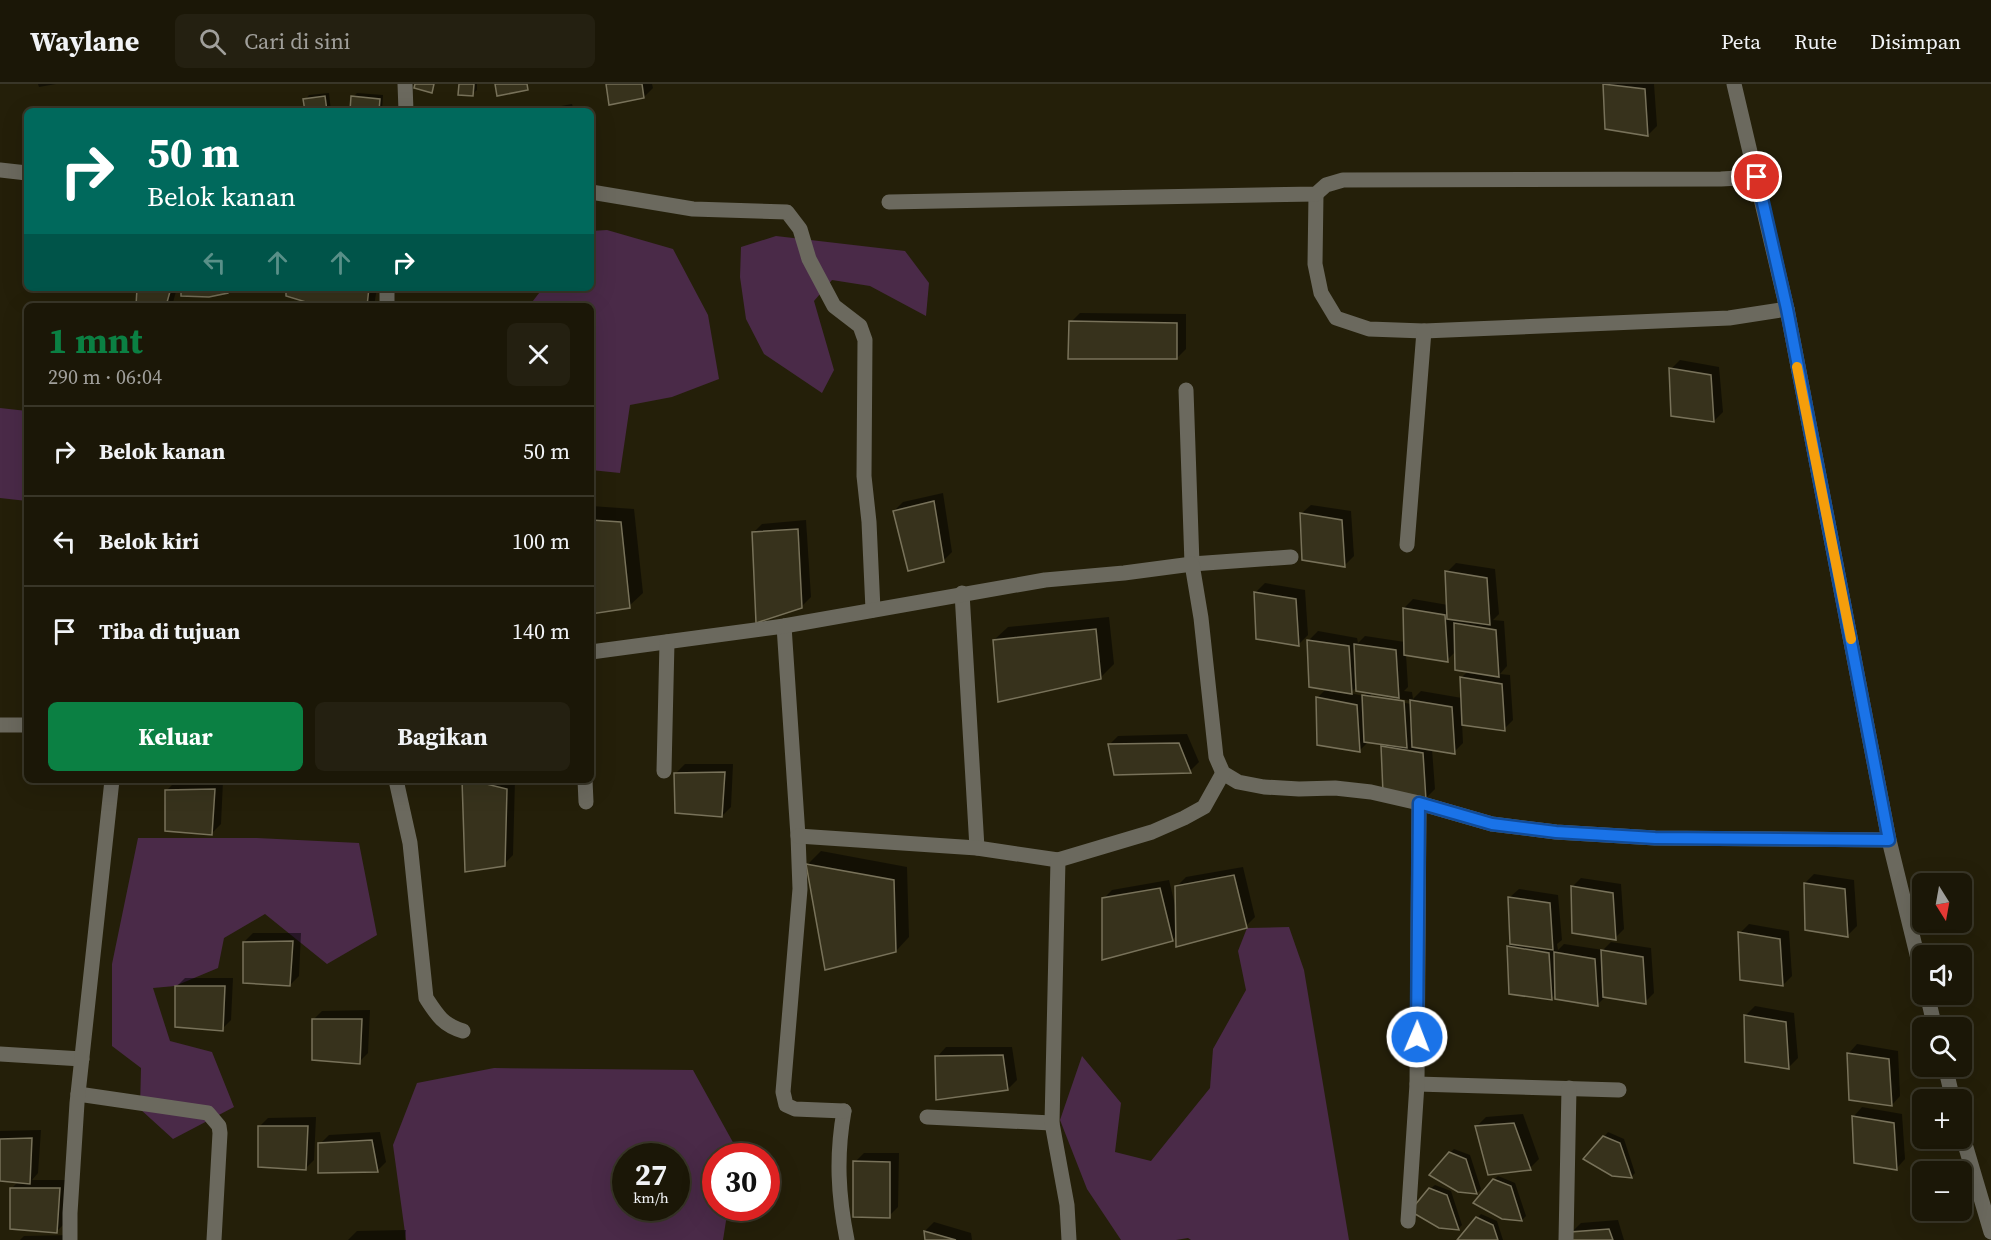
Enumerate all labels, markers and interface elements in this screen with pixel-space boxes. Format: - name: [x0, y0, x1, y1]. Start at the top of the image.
- search box: [175, 14, 595, 68]
- text: Waylane: [30, 22, 139, 60]
- icon: search: [196, 25, 229, 58]
- text: Cari di sini: [244, 26, 350, 56]
- text: Peta: [1721, 27, 1761, 56]
- text: Rute: [1794, 27, 1837, 56]
- text: Disimpan: [1870, 27, 1961, 56]
- text: 50 m: [147, 123, 240, 181]
- icon: right: [48, 132, 126, 210]
- pin: [1731, 151, 1782, 202]
- icon: arrive: [1740, 160, 1773, 193]
- text: Belok kanan: [147, 178, 296, 215]
- icon: left: [198, 246, 231, 279]
- icon: ahead: [261, 246, 294, 279]
- icon: ahead: [324, 246, 357, 279]
- icon: right: [387, 246, 420, 279]
- text: 1 mnt: [48, 316, 143, 365]
- button: close: [507, 323, 570, 386]
- text: 290 m · 06:04: [48, 363, 162, 391]
- icon: right: [48, 435, 81, 468]
- text: Belok kanan: [99, 436, 225, 466]
- text: 50 m: [523, 436, 570, 466]
- icon: left: [48, 525, 81, 558]
- text: Belok kiri: [99, 526, 199, 556]
- text: 100 m: [512, 526, 570, 556]
- icon: arrive: [48, 615, 81, 648]
- text: Tiba di tujuan: [99, 616, 240, 646]
- text: 140 m: [512, 616, 570, 646]
- button: Keluar: [48, 702, 303, 771]
- button: Bagikan: [315, 702, 570, 771]
- north arrow: [1912, 873, 1972, 933]
- map controls: [1912, 873, 1972, 1221]
- button: sound: [1912, 945, 1972, 1005]
- position arrow: [1385, 1005, 1449, 1069]
- button: search: [1912, 1017, 1972, 1077]
- button: +: [1912, 1089, 1972, 1149]
- speed limit sign: 30: [702, 1143, 780, 1221]
- text: 27: [635, 1154, 667, 1195]
- button: −: [1912, 1161, 1972, 1221]
- text: km/h: [633, 1187, 669, 1208]

